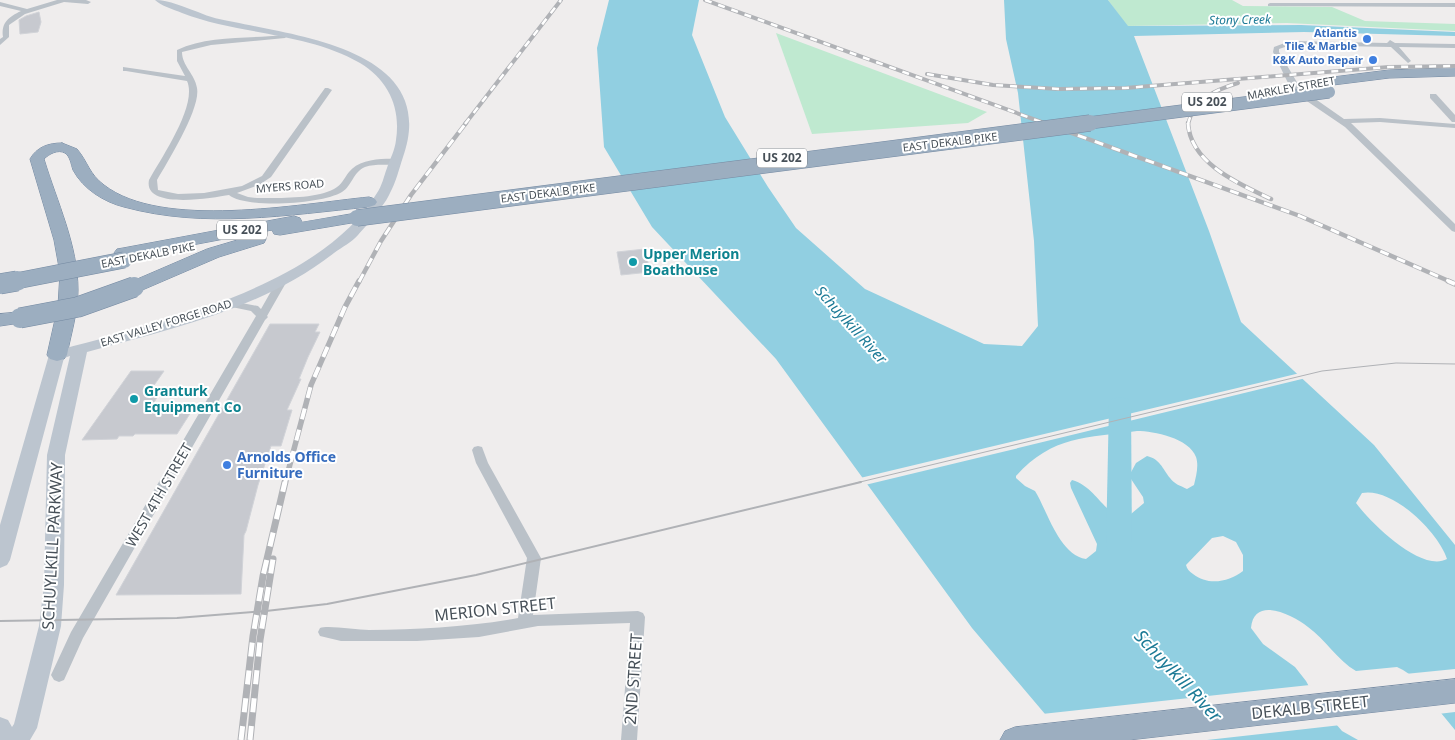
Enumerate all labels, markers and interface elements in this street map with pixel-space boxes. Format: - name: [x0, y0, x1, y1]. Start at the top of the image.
- water label: Stony Creek: [1209, 10, 1272, 29]
- place label: Atlantis Tile & Marble: [1285, 25, 1357, 53]
- marker: Atlantis Tile & Marble: [1361, 33, 1373, 45]
- place label: K&K Auto Repair: [1272, 52, 1363, 67]
- marker: K&K Auto Repair: [1367, 54, 1379, 66]
- street label: MARKLEY STREET: [1246, 72, 1336, 103]
- road number: US 202: [1182, 92, 1232, 111]
- street label: EAST DEKALB PIKE: [902, 128, 998, 155]
- road number: US 202: [757, 148, 807, 168]
- street label: MYERS ROAD: [255, 175, 325, 196]
- street label: EAST DEKALB PIKE: [500, 179, 596, 206]
- road number: US 202: [217, 220, 267, 240]
- street label: EAST DEKALB PIKE: [100, 238, 196, 271]
- place label: Upper Merion Boathouse: [643, 244, 739, 279]
- marker: Upper Merion Boathouse: [627, 256, 639, 268]
- water label: Schuylkill River: [811, 281, 893, 368]
- street label: EAST VALLEY FORGE ROAD: [98, 295, 233, 350]
- place label: Granturk Equipment Co: [144, 381, 242, 416]
- marker: Granturk Equipment Co: [128, 393, 140, 405]
- street label: WEST 4TH STREET: [121, 439, 196, 550]
- place label: Arnolds Office Furniture: [237, 447, 336, 482]
- marker: Arnolds Office Furniture: [221, 459, 233, 471]
- street label: SCHUYLKILL PARKWAY: [37, 461, 67, 630]
- street label: MERION STREET: [433, 592, 557, 626]
- water label: Schuylkill River: [1130, 624, 1228, 727]
- street label: 2ND STREET: [619, 633, 647, 725]
- street label: DEKALB STREET: [1250, 690, 1370, 724]

